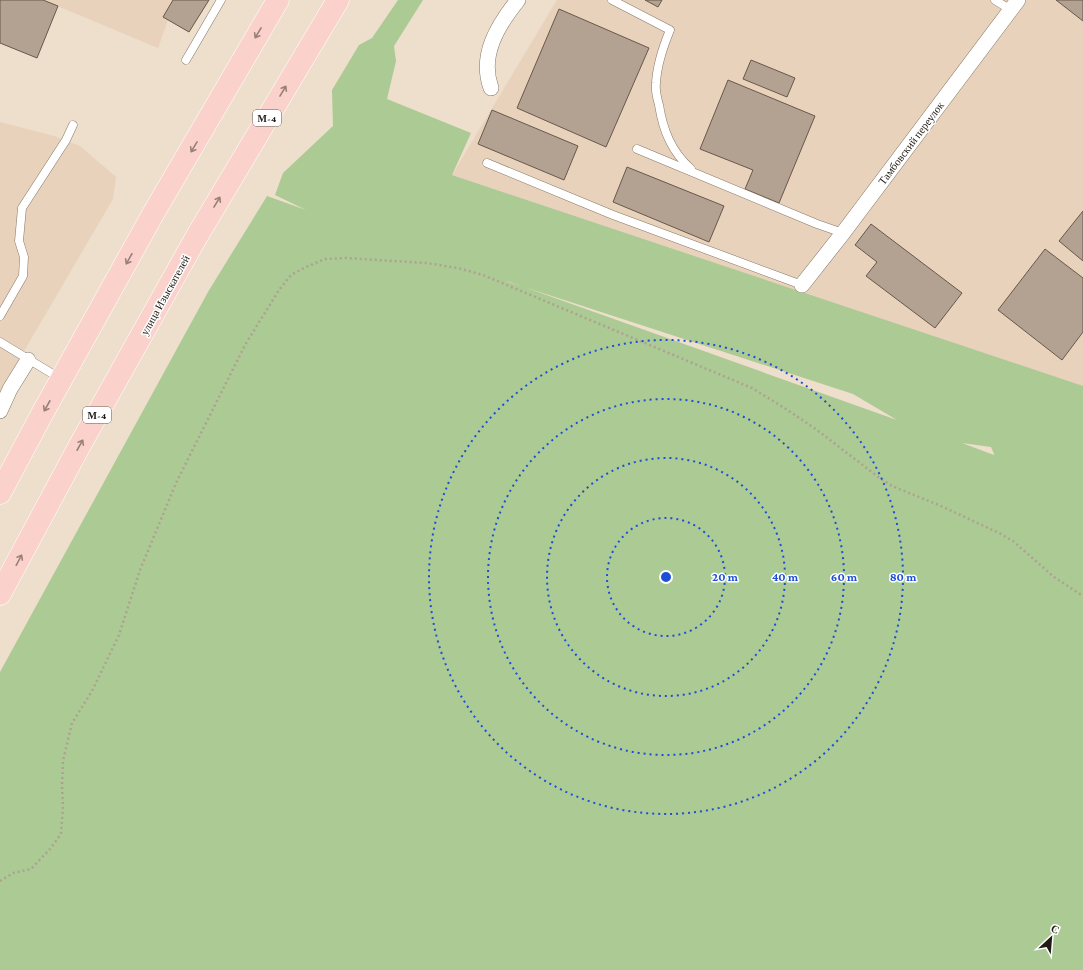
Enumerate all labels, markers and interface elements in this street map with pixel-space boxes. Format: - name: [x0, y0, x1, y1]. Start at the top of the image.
- one-way arrow: [253, 27, 261, 39]
- one-way arrow: [280, 85, 288, 97]
- street label: Тамбовский переулок: [876, 99, 947, 187]
- road number: М-4: [253, 110, 281, 126]
- one-way arrow: [189, 140, 197, 152]
- one-way arrow: [213, 196, 221, 208]
- one-way arrow: [125, 253, 132, 265]
- street label: улица Изыскателей: [138, 253, 192, 337]
- one-way arrow: [42, 400, 50, 412]
- road number: М-4: [83, 407, 111, 423]
- one-way arrow: [77, 439, 84, 451]
- one-way arrow: [15, 554, 23, 566]
- centre of rings: [659, 570, 673, 584]
- text: 20 m: [712, 570, 739, 584]
- text: 40 m: [772, 570, 799, 584]
- text: 60 m: [831, 570, 858, 584]
- text: 80 m: [890, 570, 917, 584]
- north arrow: [1031, 918, 1071, 958]
- text: С: [1049, 922, 1062, 936]

